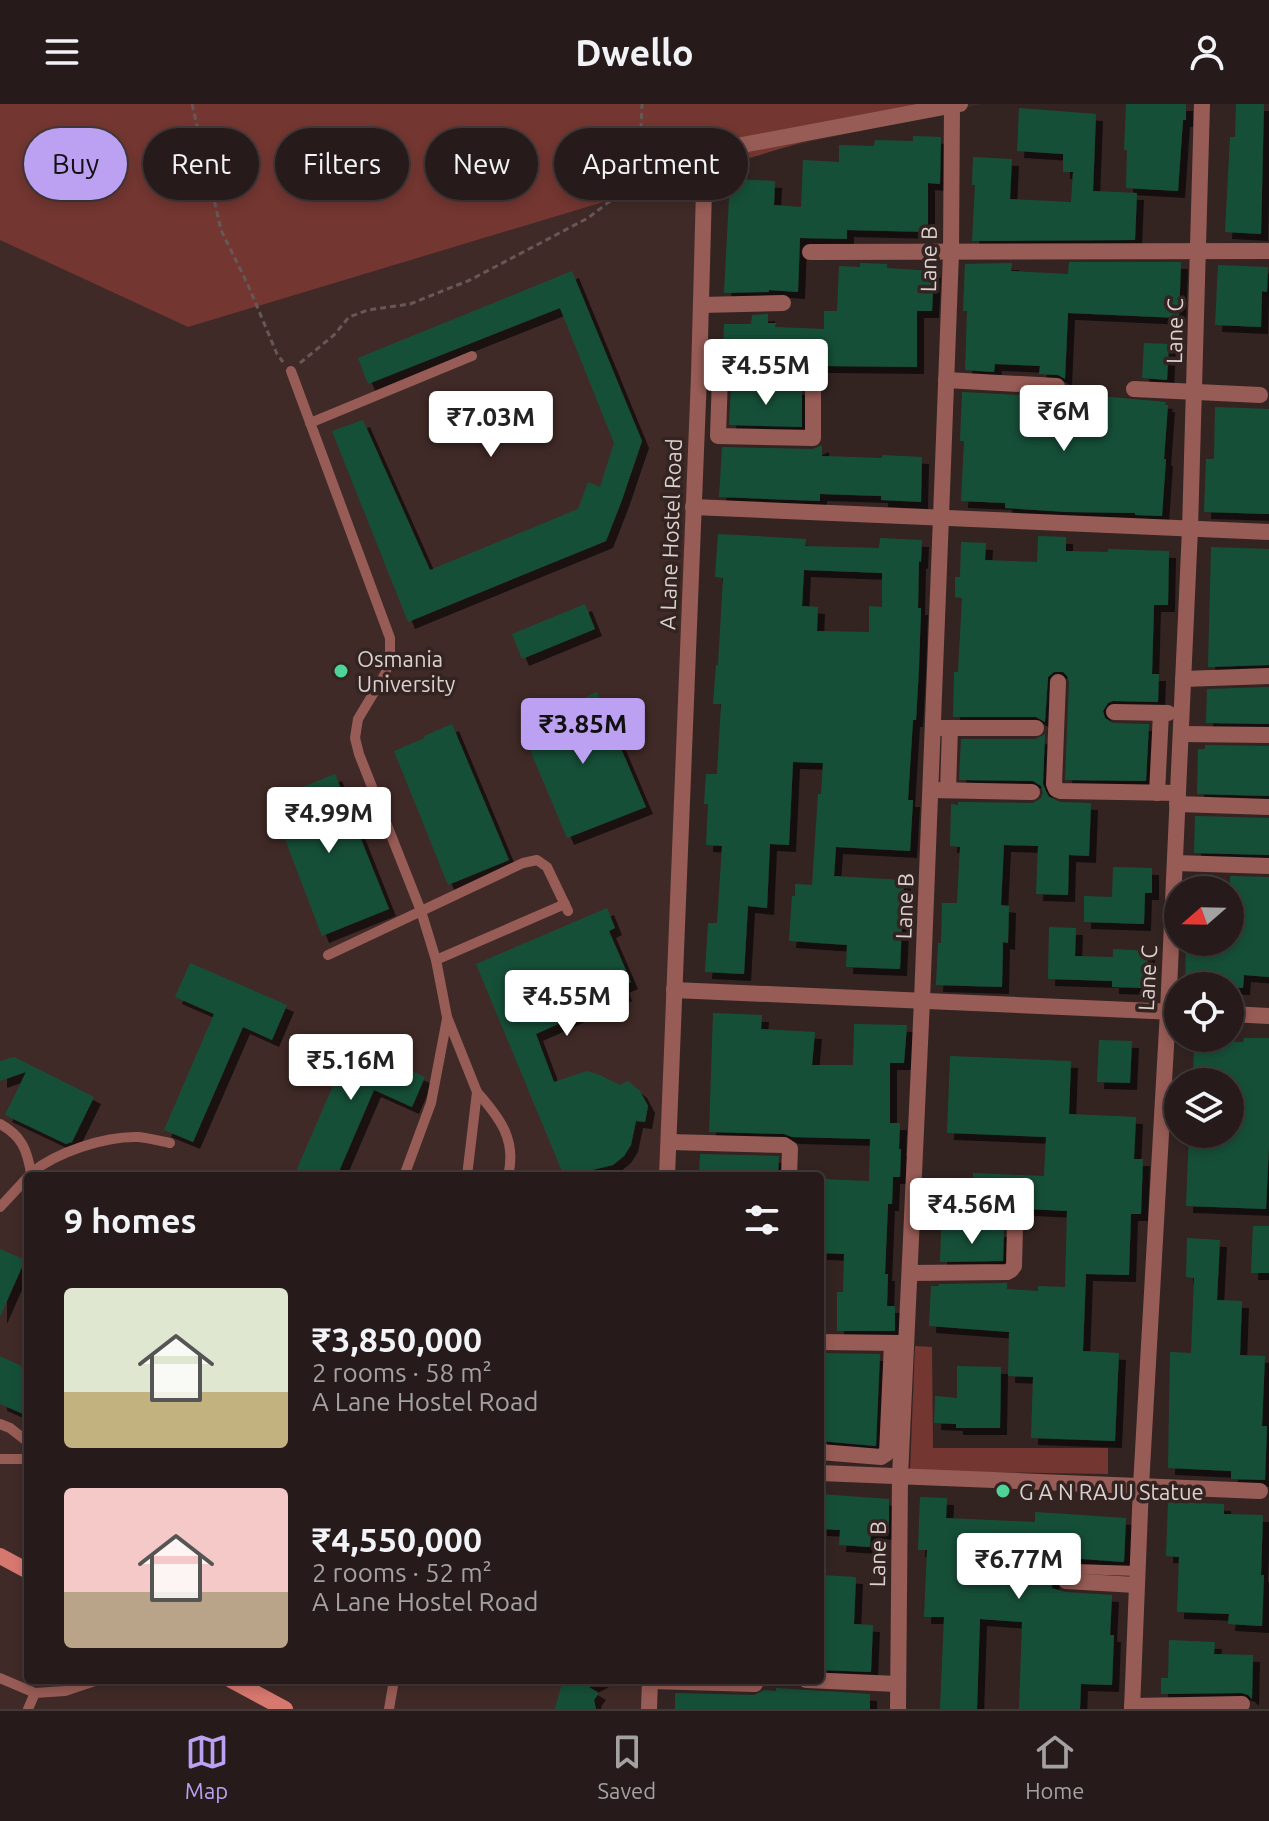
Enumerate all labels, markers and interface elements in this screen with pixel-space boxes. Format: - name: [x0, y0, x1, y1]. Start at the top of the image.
- icon: menu: [40, 30, 84, 74]
- icon: person: [1185, 30, 1229, 74]
- text: Dwello: [575, 32, 694, 73]
- chip: Buy: [24, 128, 127, 200]
- chip: Rent: [143, 128, 259, 200]
- chip: Filters: [275, 128, 409, 200]
- chip: New: [425, 128, 538, 200]
- chip: Apartment: [554, 128, 748, 200]
- street label: Lane B: [915, 226, 941, 292]
- street label: Lane C: [1161, 298, 1187, 364]
- pin: ₹4.55M: [701, 339, 831, 407]
- text: ₹4.55M: [722, 350, 810, 379]
- pin: ₹6M: [1025, 385, 1103, 453]
- pin: ₹7.03M: [426, 391, 556, 459]
- text: ₹6M: [1038, 396, 1090, 425]
- text: ₹7.03M: [447, 402, 535, 431]
- street label: A Lane Hostel Road: [654, 438, 686, 630]
- place label: Osmania University: [357, 646, 456, 696]
- marker: Osmania University: [332, 662, 350, 680]
- pin: ₹3.85M: [518, 698, 648, 766]
- text: ₹3.85M: [539, 709, 627, 738]
- pin: ₹4.99M: [264, 787, 394, 855]
- text: ₹4.99M: [285, 798, 373, 827]
- street label: Lane B: [890, 872, 918, 940]
- north arrow: [1164, 876, 1244, 956]
- map controls: [1164, 876, 1244, 1148]
- street label: Lane C: [1133, 945, 1161, 1011]
- pin: ₹4.55M: [502, 970, 632, 1038]
- button: locate: [1164, 972, 1244, 1052]
- text: ₹4.55M: [523, 981, 611, 1010]
- pin: ₹5.16M: [286, 1034, 416, 1102]
- text: ₹5.16M: [307, 1045, 395, 1074]
- button: layers: [1164, 1068, 1244, 1148]
- pin: ₹4.56M: [907, 1178, 1037, 1246]
- text: ₹4.56M: [928, 1189, 1016, 1218]
- icon: filters: [740, 1198, 784, 1242]
- text: 9 homes: [64, 1201, 197, 1239]
- icon: home: [128, 1320, 224, 1416]
- text: ₹3,850,000: [312, 1320, 482, 1358]
- text: 2 rooms · 58 m²: [312, 1358, 492, 1387]
- text: A Lane Hostel Road: [312, 1387, 538, 1416]
- place label: G A N RAJU Statue: [1019, 1479, 1204, 1504]
- marker: G A N RAJU Statue: [994, 1482, 1012, 1500]
- icon: home: [128, 1520, 224, 1616]
- text: ₹4,550,000: [312, 1520, 482, 1558]
- street label: Lane B: [864, 1521, 890, 1587]
- pin: ₹6.77M: [954, 1533, 1084, 1601]
- text: ₹6.77M: [975, 1544, 1063, 1573]
- text: 2 rooms · 52 m²: [312, 1558, 492, 1587]
- text: A Lane Hostel Road: [312, 1587, 538, 1616]
- tab: Map: [185, 1730, 229, 1803]
- tab: Saved: [598, 1730, 656, 1803]
- tab: Home: [1025, 1730, 1084, 1803]

